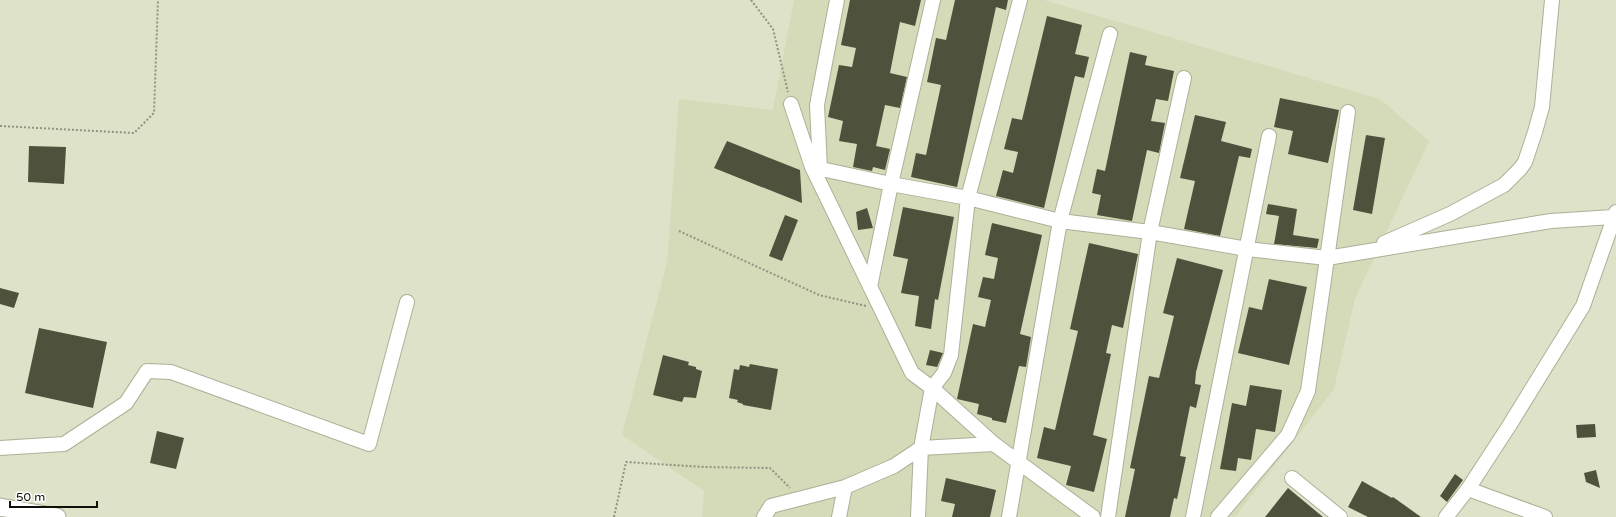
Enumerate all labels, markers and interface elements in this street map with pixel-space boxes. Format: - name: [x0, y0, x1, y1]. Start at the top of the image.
- scale bar: [10, 483, 97, 509]
- text: 50 m: [16, 490, 45, 504]

